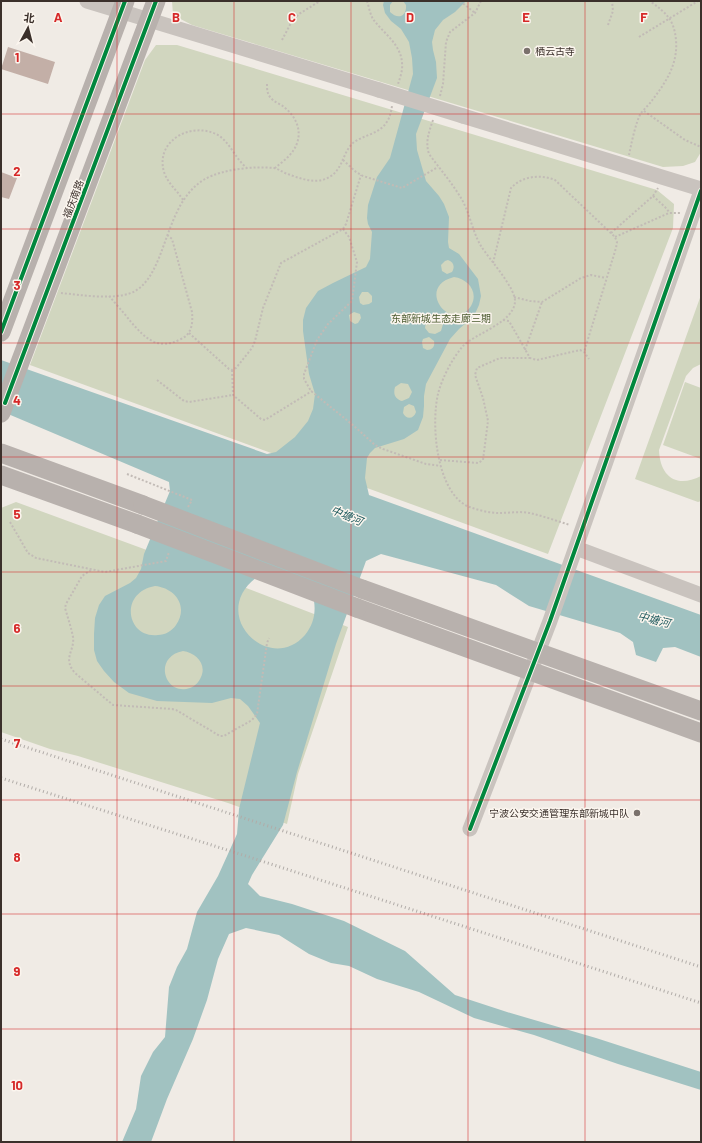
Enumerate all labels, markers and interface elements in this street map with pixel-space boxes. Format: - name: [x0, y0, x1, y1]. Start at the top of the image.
- north arrow: [8, 8, 48, 48]
- text: A: [54, 9, 63, 25]
- text: B: [172, 9, 180, 25]
- text: C: [288, 9, 296, 25]
- text: D: [406, 9, 414, 25]
- text: E: [522, 9, 530, 25]
- text: F: [640, 9, 648, 25]
- text: 北: [23, 10, 36, 25]
- place label: 栖云古寺: [535, 45, 575, 57]
- marker: 栖云古寺: [522, 46, 532, 56]
- text: 1: [15, 49, 19, 65]
- text: 2: [13, 163, 21, 179]
- street label: 福庆南路: [60, 178, 86, 220]
- text: 3: [13, 277, 21, 293]
- park label: 东部新城生态走廊三期: [391, 312, 491, 324]
- text: 4: [13, 392, 21, 408]
- water label: 中塘河: [329, 503, 367, 528]
- text: 5: [13, 506, 21, 522]
- water label: 中塘河: [636, 609, 674, 630]
- text: 6: [14, 620, 21, 636]
- text: 7: [14, 735, 21, 751]
- place label: 宁波公安交通管理东部新城中队: [489, 807, 629, 819]
- marker: 宁波公安交通管理东部新城中队: [632, 808, 642, 818]
- text: 8: [13, 849, 21, 865]
- text: 9: [14, 963, 21, 979]
- text: 10: [11, 1077, 23, 1093]

